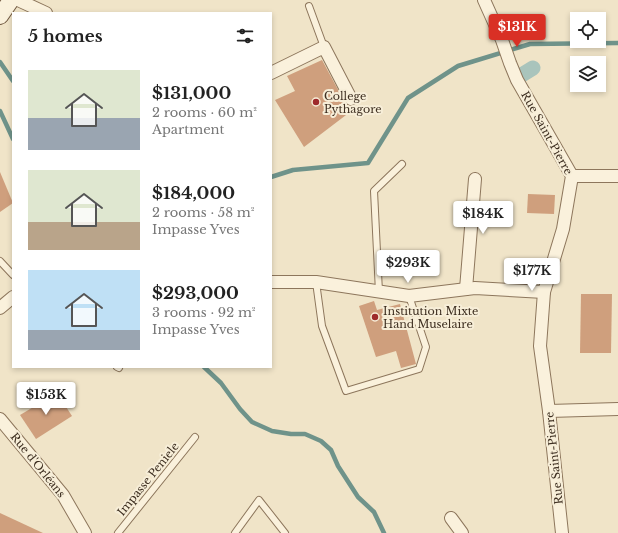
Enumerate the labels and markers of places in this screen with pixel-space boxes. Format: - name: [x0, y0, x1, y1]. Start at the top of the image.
- pin: $131K: [489, 14, 545, 48]
- place label: College Pythagore: [324, 89, 382, 116]
- marker: College Pythagore: [311, 97, 321, 107]
- pin: $184K: [455, 201, 511, 235]
- pin: $293K: [380, 250, 436, 284]
- pin: $177K: [504, 258, 560, 292]
- place label: Institution Mixte Hand Muselaire: [383, 304, 478, 331]
- marker: Institution Mixte Hand Muselaire: [370, 312, 380, 322]
- pin: $153K: [18, 382, 74, 416]

